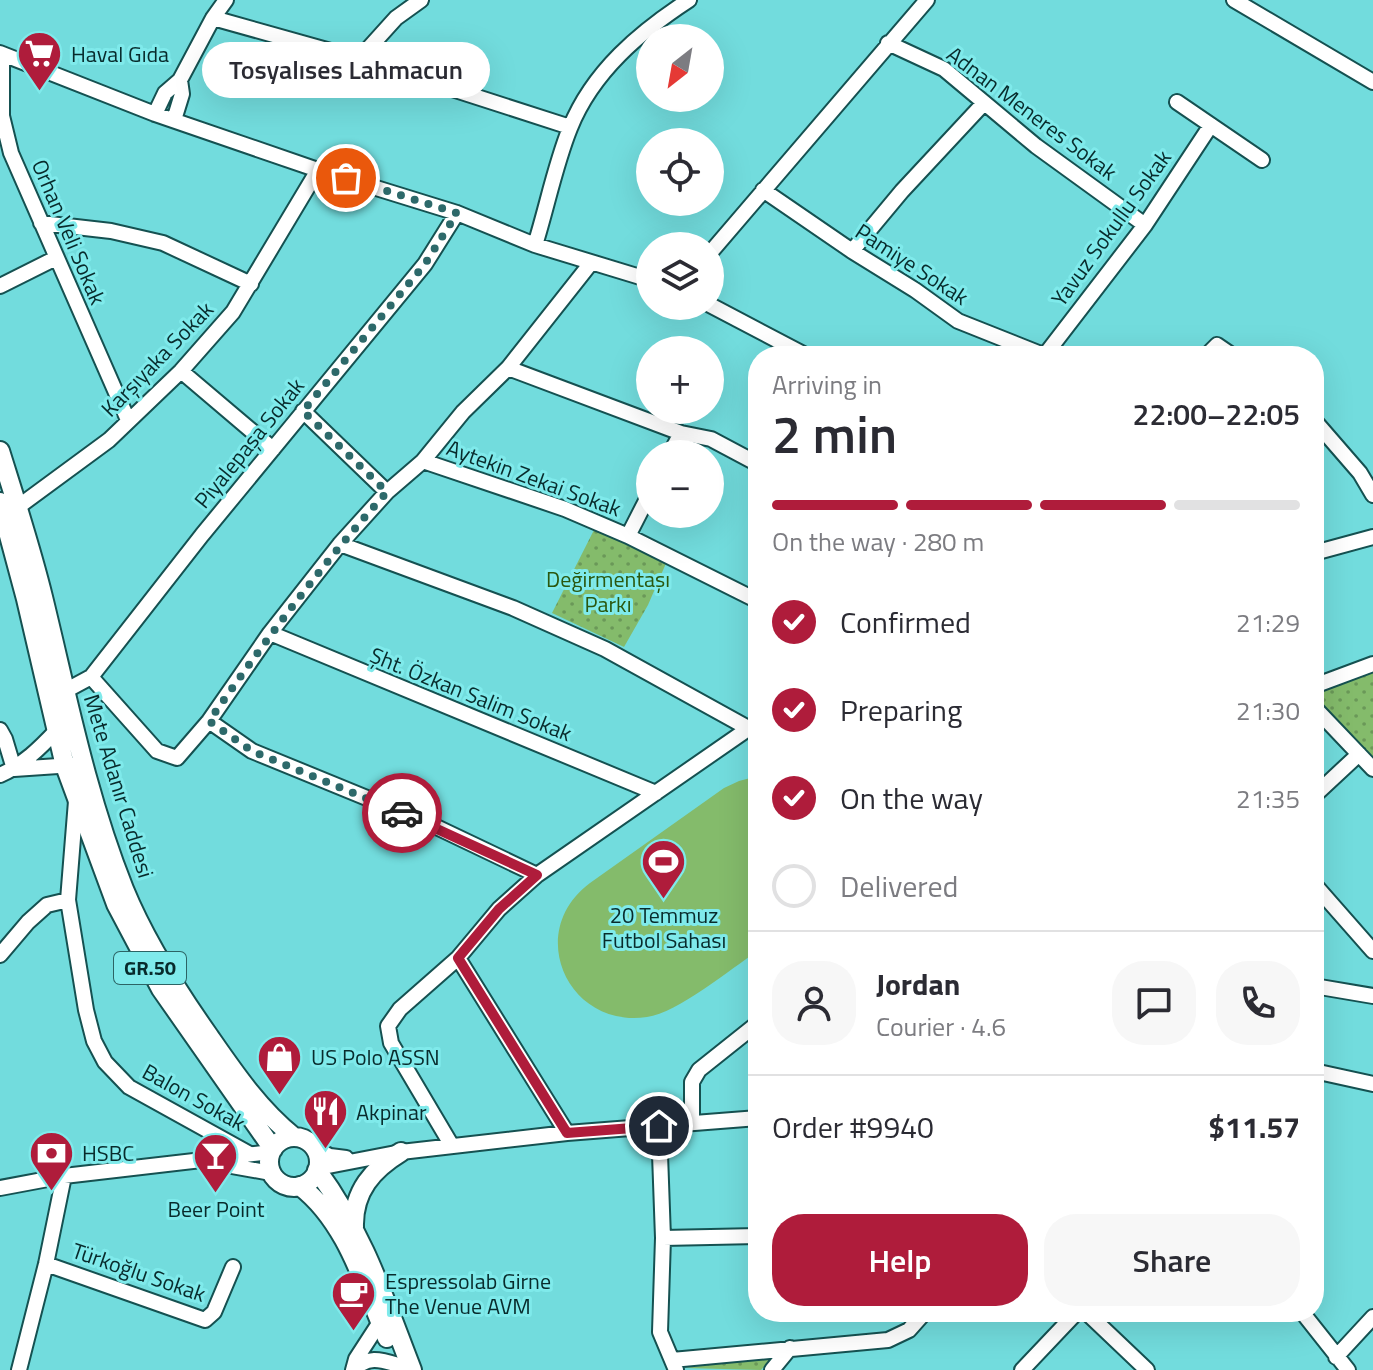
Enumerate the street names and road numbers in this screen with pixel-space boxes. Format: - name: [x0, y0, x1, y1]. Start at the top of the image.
- street label: Adnan Meneres Sokak: [940, 38, 1125, 189]
- street label: Yavuz Sokullu Sokak: [1042, 142, 1180, 313]
- street label: Orhan Veli Sokak: [23, 154, 115, 310]
- street label: Pamiye Sokak: [849, 215, 976, 314]
- street label: Karşıyaka Sokak: [93, 293, 221, 425]
- street label: Piyalepaşa Sokak: [186, 370, 313, 516]
- street label: Aytekin Zekai Sokak: [442, 431, 627, 526]
- street label: Şht. Özkan Salim Sokak: [365, 638, 578, 750]
- street label: Mete Adanır Caddesi: [75, 690, 163, 882]
- road number: GR.50: [114, 952, 186, 984]
- street label: Balon Sokak: [136, 1055, 252, 1140]
- street label: Türkoğlu Sokak: [68, 1233, 211, 1311]

